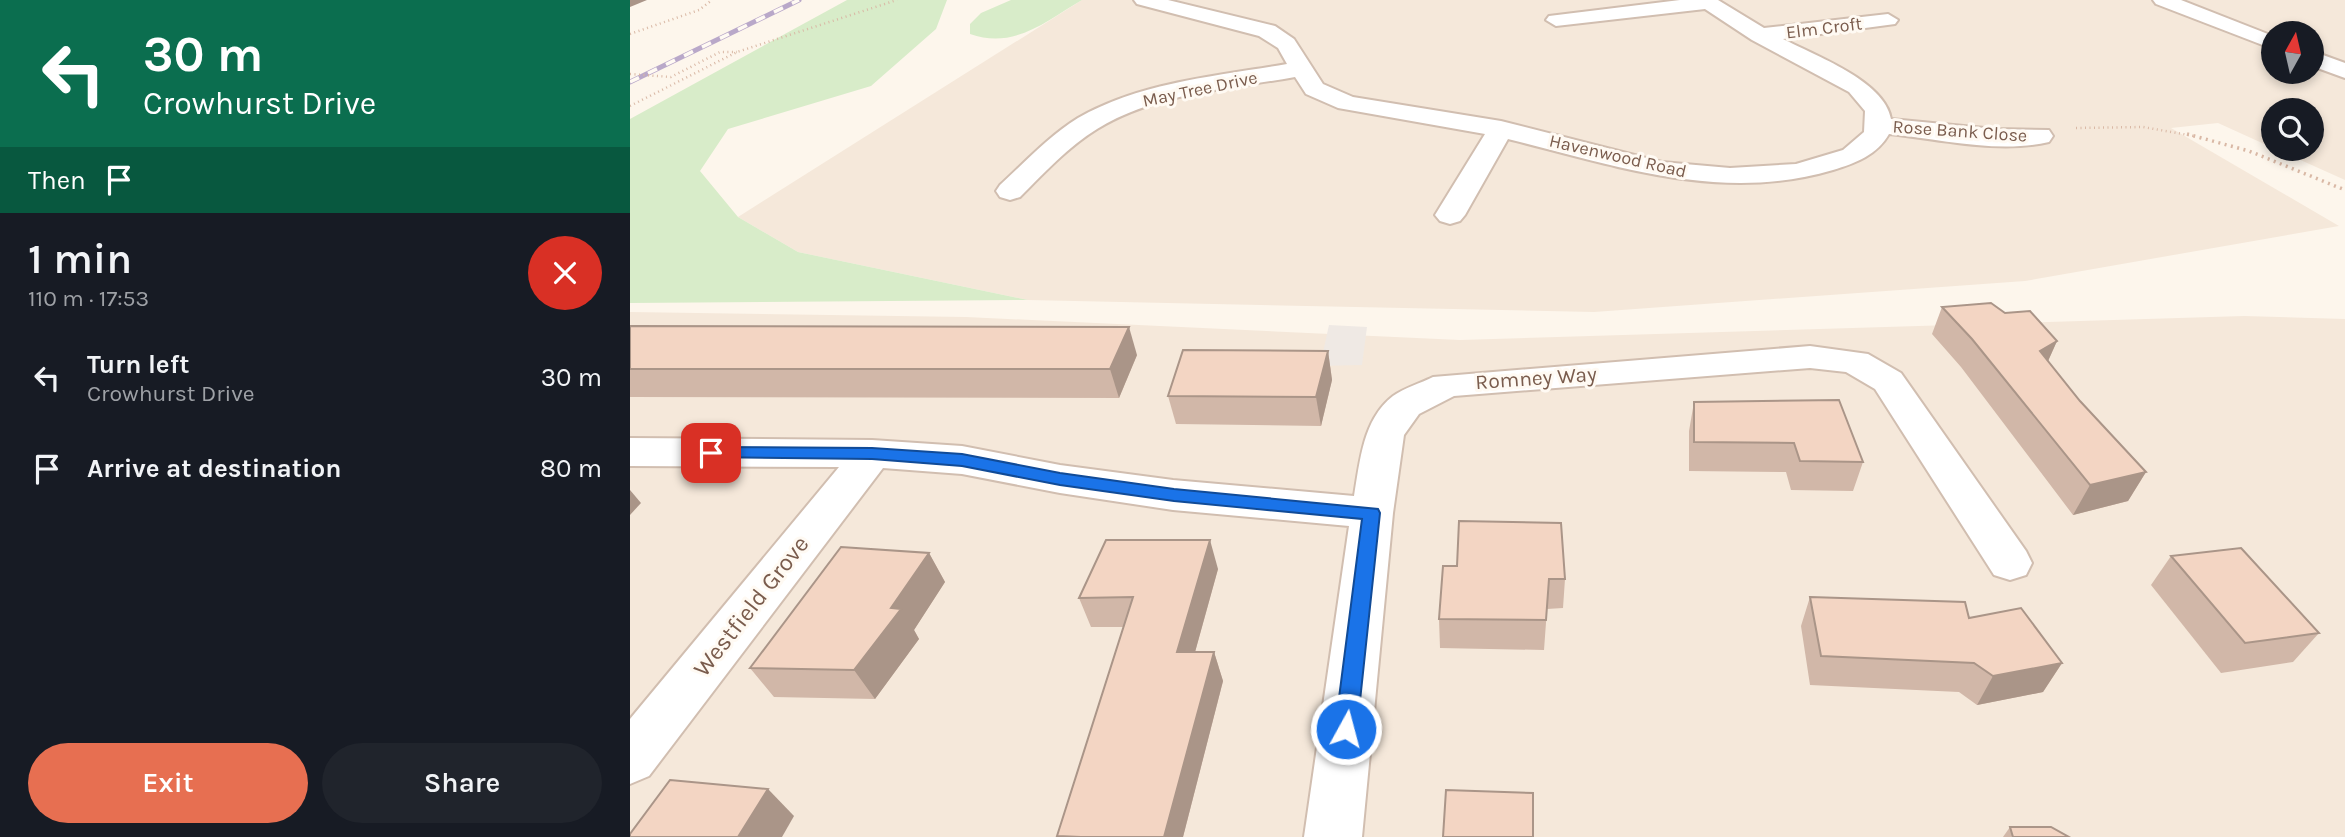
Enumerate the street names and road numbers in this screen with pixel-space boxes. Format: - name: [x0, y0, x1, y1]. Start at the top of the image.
- street label: Elm Croft: [1785, 12, 1864, 44]
- street label: May Tree Drive: [1141, 66, 1259, 112]
- street label: Rose Bank Close: [1892, 115, 2028, 147]
- street label: Havenwood Road: [1547, 130, 1689, 182]
- street label: Romney Way: [1474, 362, 1598, 394]
- street label: Westfield Grove: [687, 530, 815, 682]

